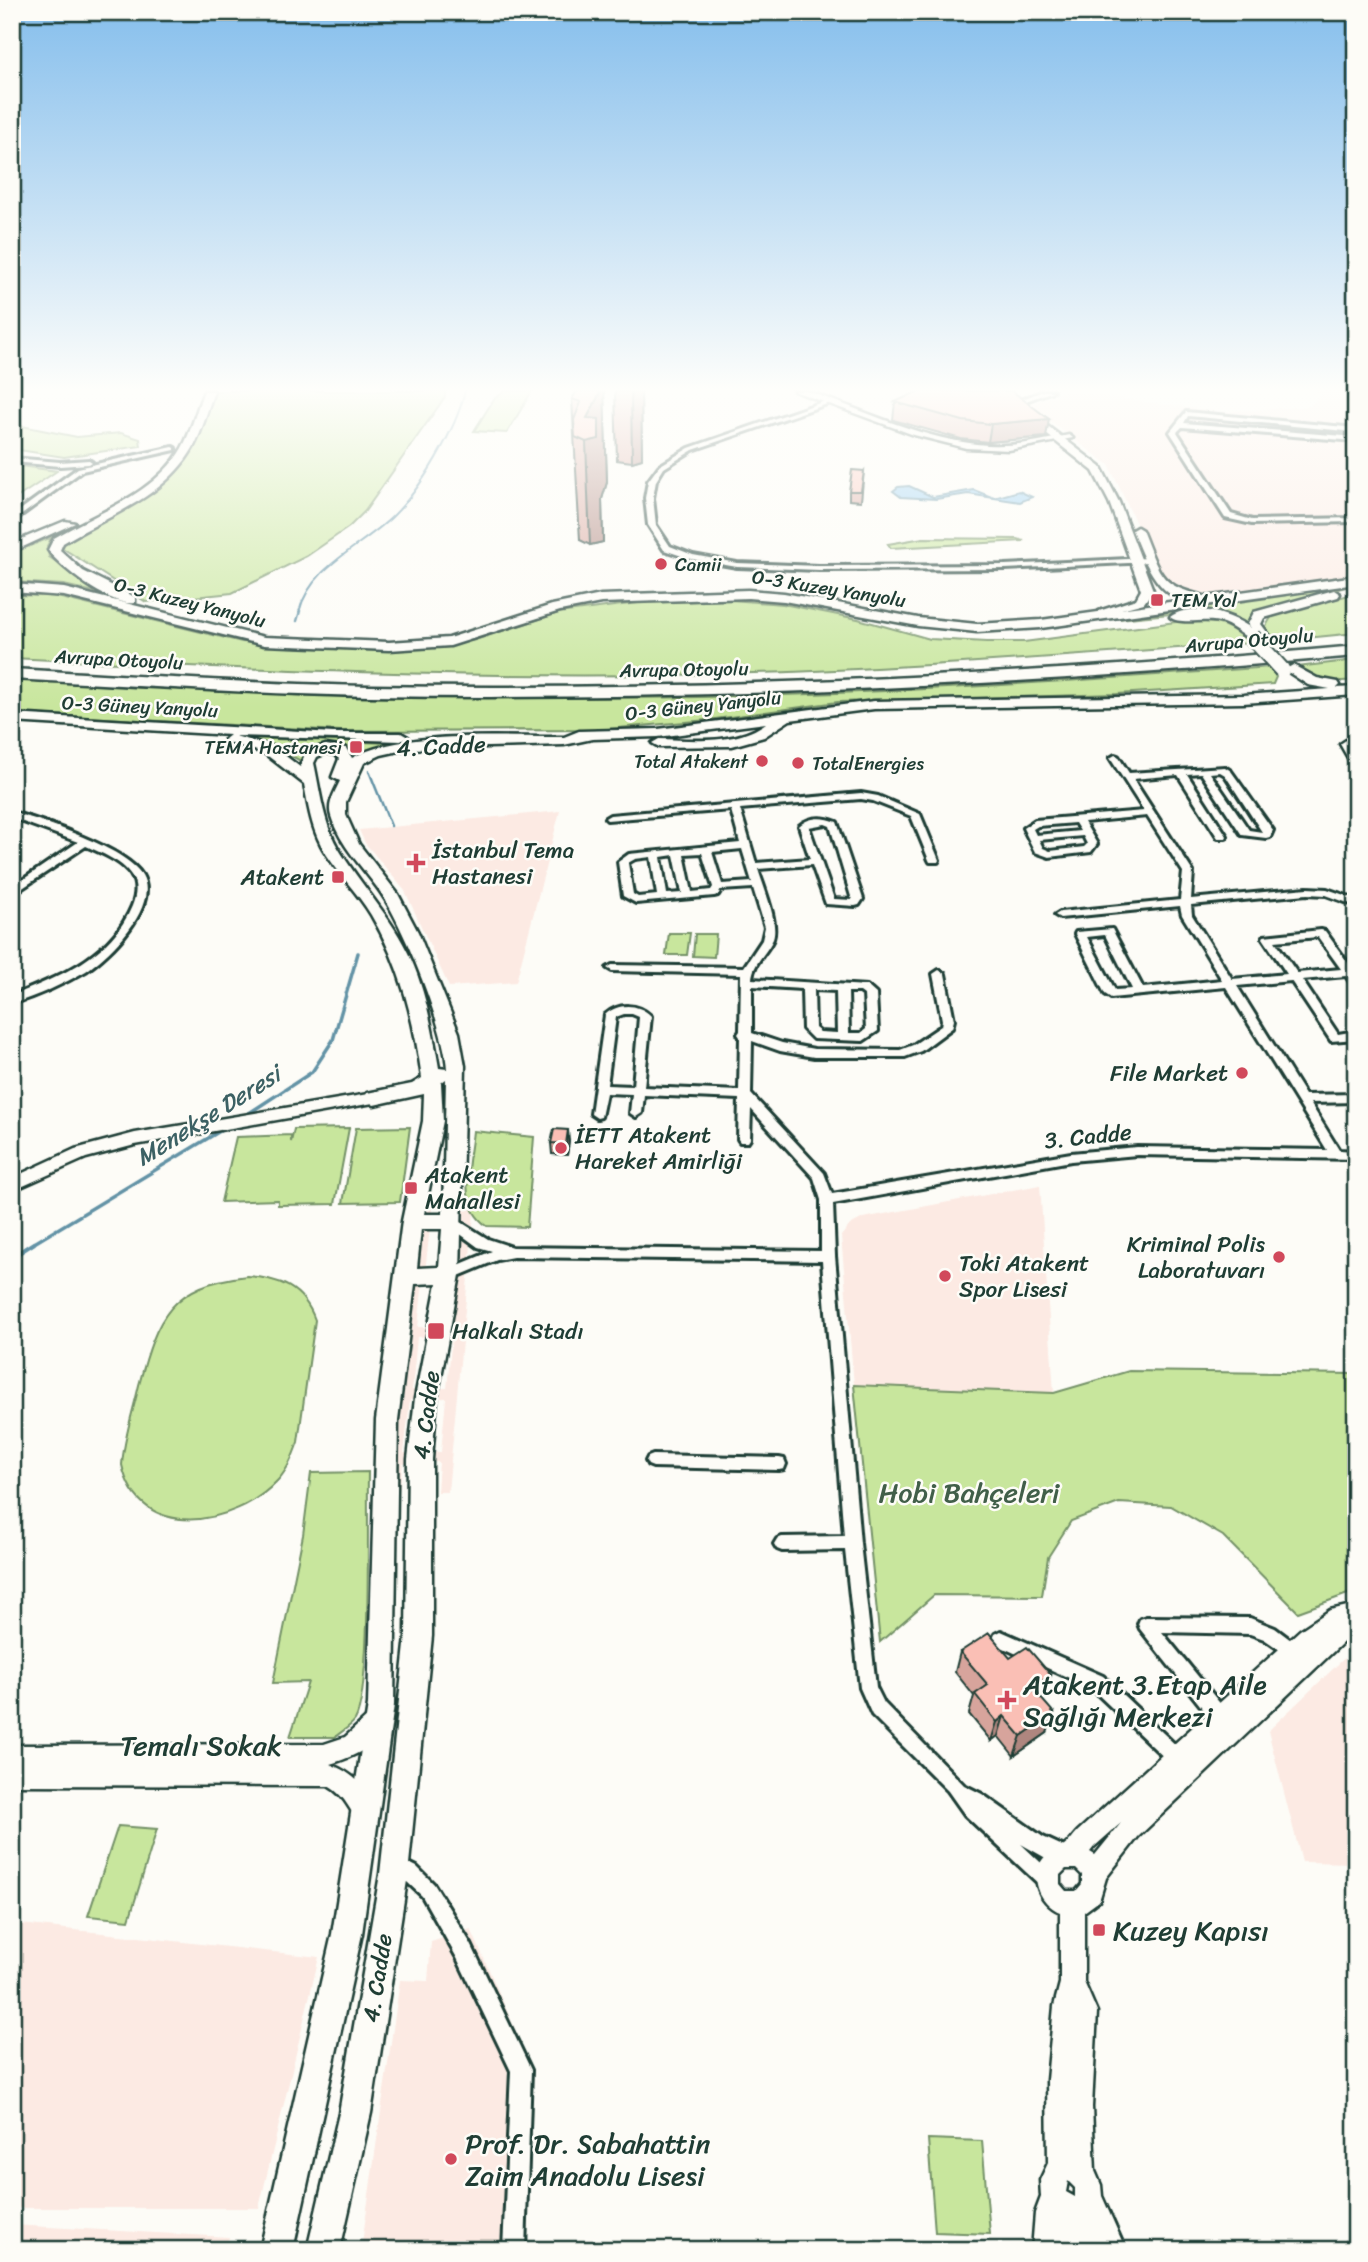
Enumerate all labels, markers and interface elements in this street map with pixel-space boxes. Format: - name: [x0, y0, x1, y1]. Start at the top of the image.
- place label: Camii: [675, 548, 722, 581]
- marker: Camii: [653, 556, 669, 572]
- street label: O-3 Kuzey Yanyolu: [750, 560, 908, 617]
- street label: O-3 Kuzey Yanyolu: [111, 568, 269, 637]
- place label: TEM Yol: [1171, 584, 1237, 617]
- marker: TEM Yol: [1149, 592, 1165, 608]
- street label: Avrupa Otoyolu: [1182, 618, 1315, 663]
- street label: Avrupa Otoyolu: [53, 640, 184, 679]
- street label: Avrupa Otoyolu: [618, 652, 749, 687]
- street label: O-3 Güney Yanyolu: [623, 681, 783, 730]
- street label: O-3 Güney Yanyolu: [61, 686, 219, 727]
- street label: 4. Cadde: [395, 724, 487, 769]
- place label: TEMA Hastanesi: [204, 731, 343, 764]
- marker: TEMA Hastanesi: [348, 739, 364, 755]
- place label: Total Atakent: [634, 745, 749, 778]
- place label: TotalEnergies: [812, 747, 924, 780]
- marker: Total Atakent: [754, 753, 770, 769]
- marker: TotalEnergies: [790, 755, 806, 771]
- place label: İstanbul Tema Hastanesi: [431, 830, 574, 897]
- marker: İstanbul Tema Hastanesi: [406, 853, 426, 873]
- place label: Atakent: [240, 857, 324, 898]
- marker: Atakent: [330, 869, 346, 885]
- water label: Menekşe Deresi: [127, 1052, 293, 1178]
- place label: File Market: [1110, 1053, 1228, 1094]
- marker: File Market: [1234, 1065, 1250, 1081]
- street label: 3. Cadde: [1042, 1112, 1134, 1161]
- place label: İETT Atakent Hareket Amirliği: [574, 1115, 743, 1182]
- marker: İETT Atakent Hareket Amirliği: [553, 1140, 569, 1156]
- place label: Atakent Mahallesi: [424, 1155, 521, 1222]
- marker: Atakent Mahallesi: [403, 1180, 419, 1196]
- place label: Kriminal Polis Laboratuvarı: [1127, 1224, 1266, 1291]
- place label: Toki Atakent Spor Lisesi: [959, 1243, 1089, 1310]
- marker: Kriminal Polis Laboratuvarı: [1271, 1249, 1287, 1265]
- marker: Toki Atakent Spor Lisesi: [937, 1268, 953, 1284]
- place label: Halkalı Stadı: [452, 1311, 584, 1352]
- marker: Halkalı Stadı: [426, 1321, 446, 1341]
- street label: 4. Cadde: [401, 1368, 452, 1462]
- park label: Hobi Bahçeleri: [878, 1468, 1061, 1517]
- place label: Atakent 3.Etap Aile Sağlığı Merkezi: [1022, 1660, 1267, 1741]
- marker: Atakent 3.Etap Aile Sağlığı Merkezi: [997, 1690, 1017, 1710]
- street label: Temalı Sokak: [120, 1721, 282, 1770]
- place label: Kuzey Kapısı: [1113, 1906, 1269, 1955]
- marker: Kuzey Kapısı: [1091, 1922, 1107, 1938]
- street label: 4. Cadde: [350, 1931, 405, 2025]
- place label: Prof. Dr. Sabahattin Zaim Anadolu Lisesi: [465, 2119, 711, 2200]
- marker: Prof. Dr. Sabahattin Zaim Anadolu Lisesi: [443, 2151, 459, 2167]

